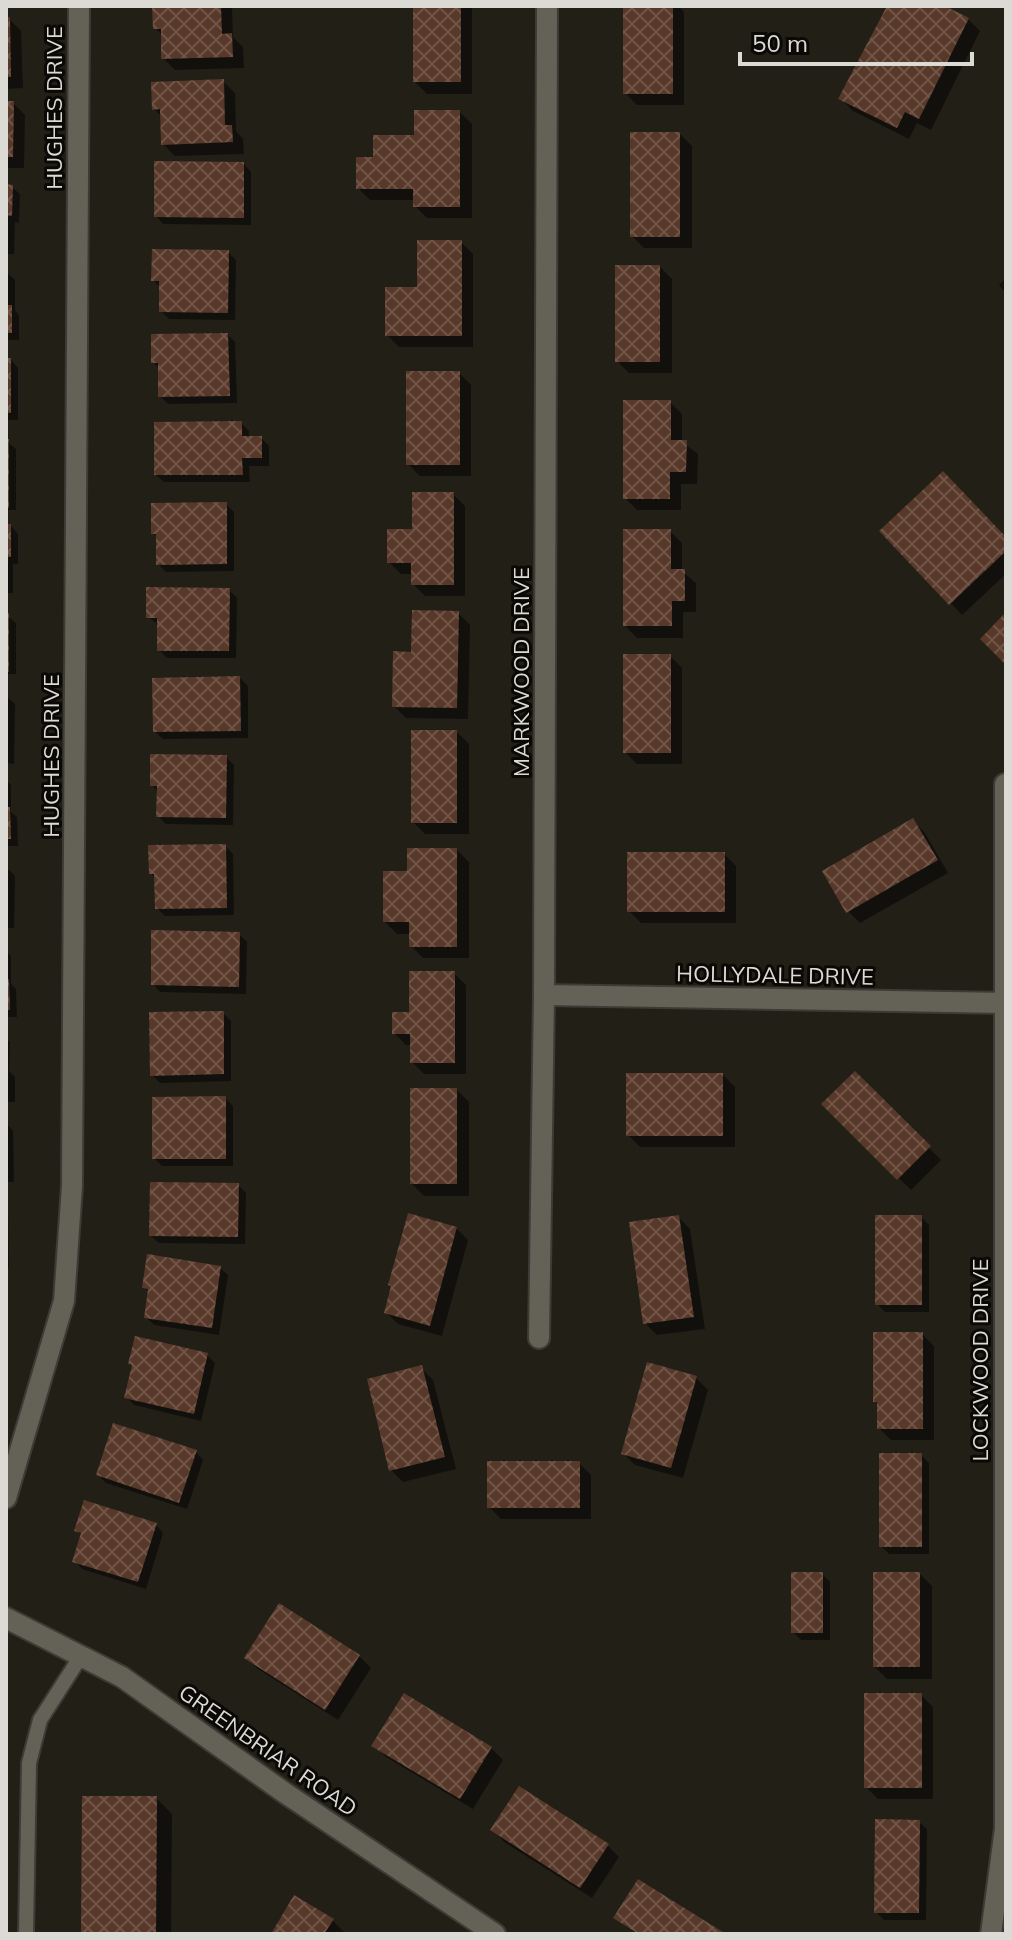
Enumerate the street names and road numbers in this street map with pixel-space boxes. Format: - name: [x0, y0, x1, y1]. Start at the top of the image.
- street label: HUGHES DRIVE: [40, 26, 68, 190]
- street label: MARKWOOD DRIVE: [507, 567, 535, 777]
- street label: HUGHES DRIVE: [37, 674, 65, 838]
- street label: HOLLYDALE DRIVE: [676, 959, 874, 991]
- street label: LOCKWOOD DRIVE: [966, 1259, 994, 1461]
- street label: GREENBRIAR ROAD: [174, 1678, 362, 1822]

